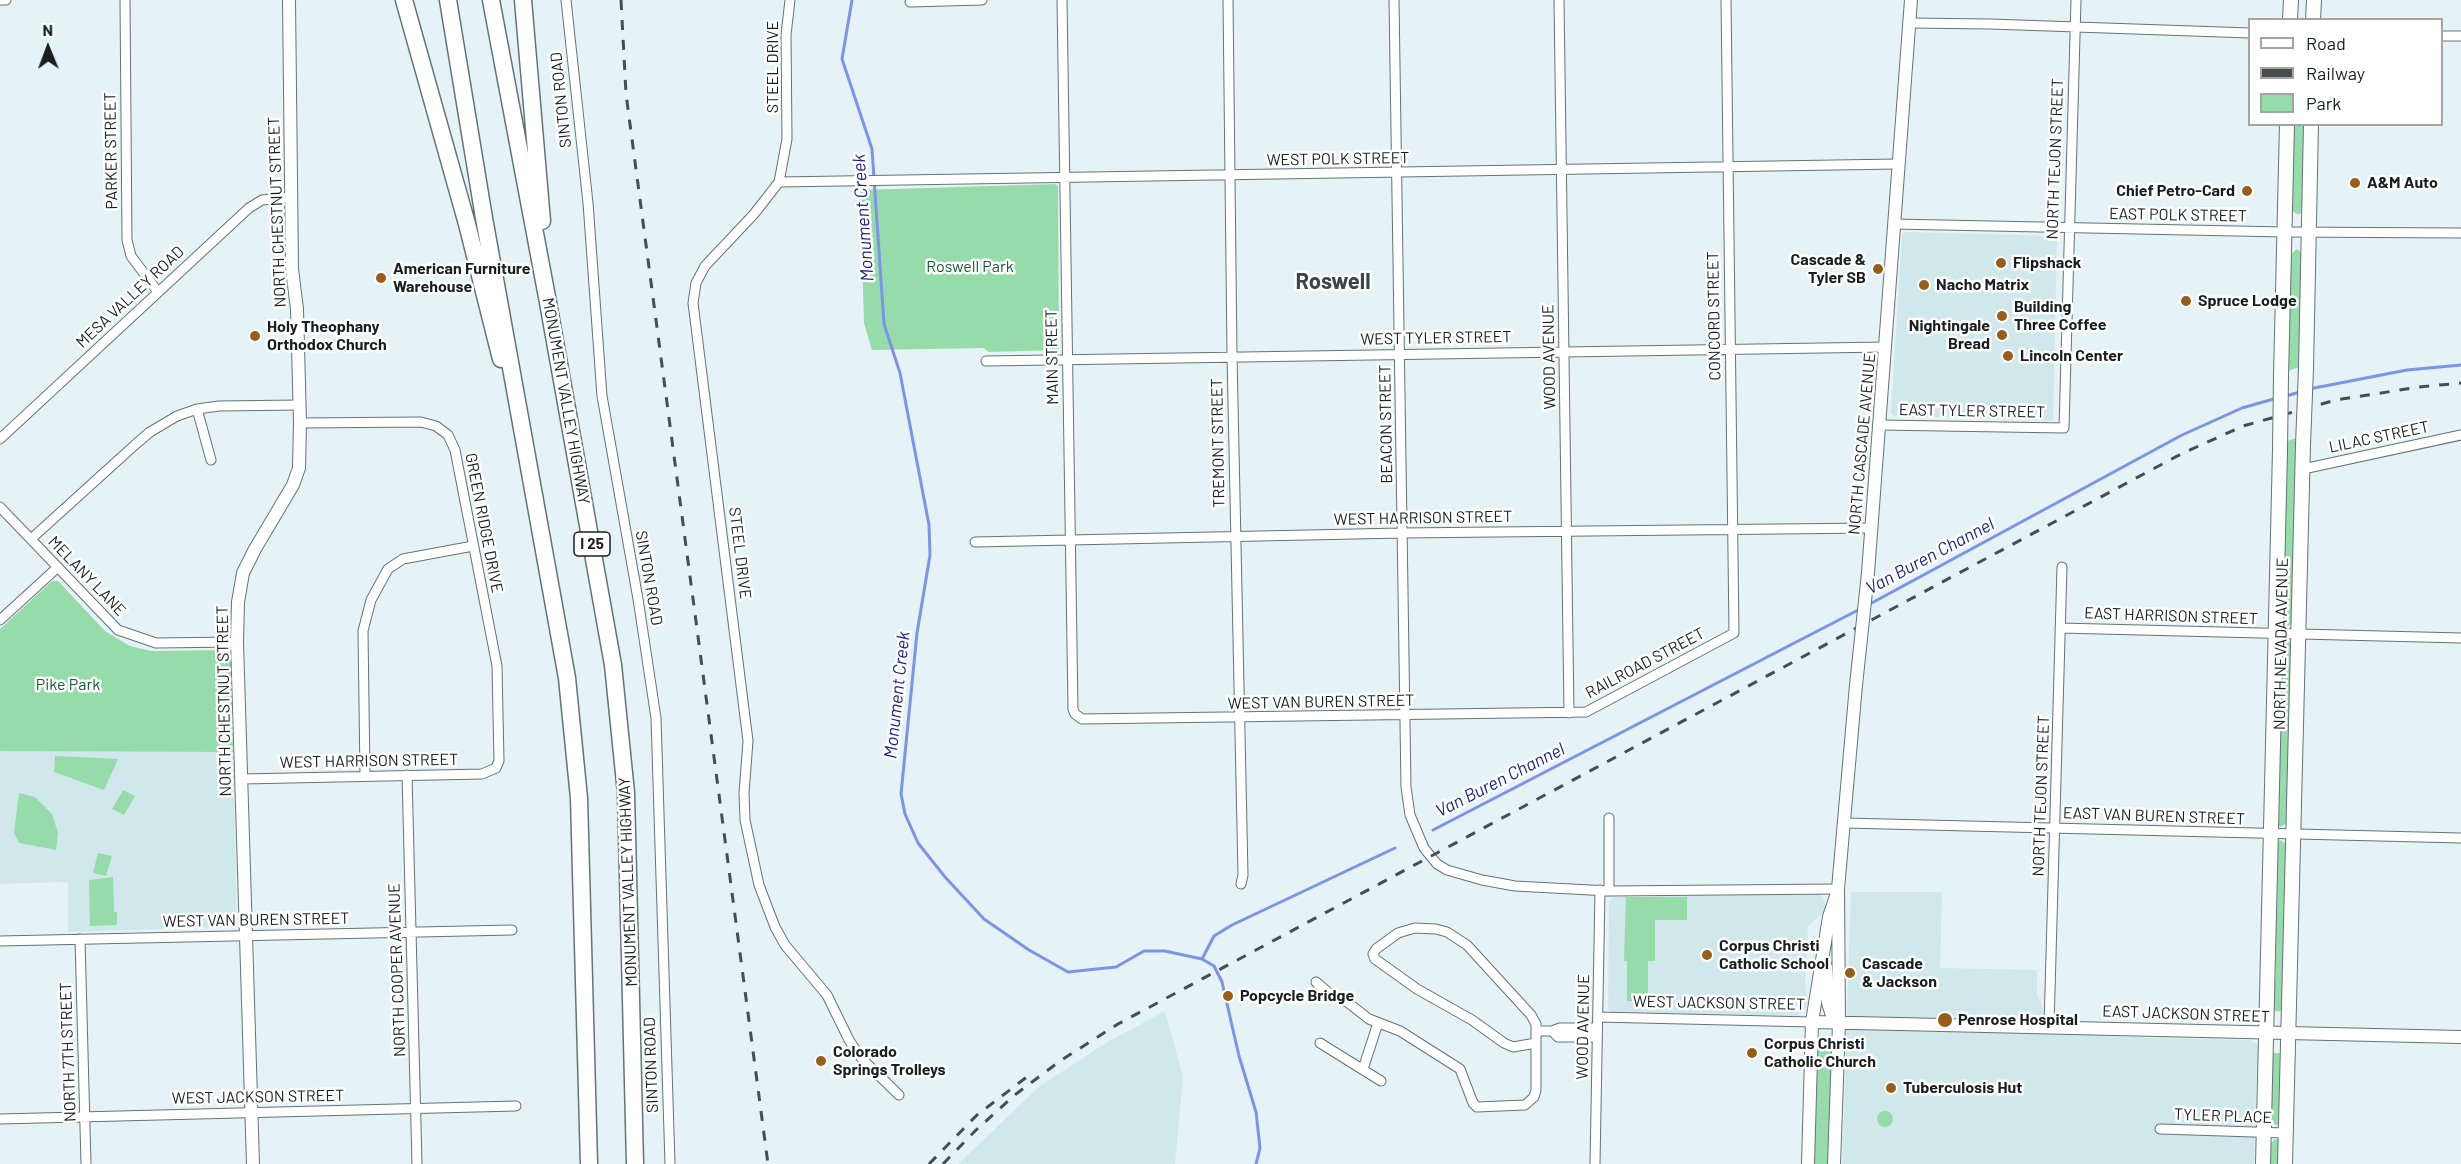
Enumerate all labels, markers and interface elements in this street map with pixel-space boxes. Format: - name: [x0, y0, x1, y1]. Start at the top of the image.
- north arrow: [18, 18, 78, 78]
- legend: [2248, 18, 2443, 126]
- text: N: [42, 20, 53, 39]
- street label: STEEL DRIVE: [763, 21, 783, 113]
- text: Road: [2306, 32, 2346, 54]
- street label: SINTON ROAD: [546, 51, 576, 149]
- text: Railway: [2306, 62, 2365, 84]
- street label: NORTH TEJON STREET: [2043, 78, 2067, 240]
- street label: PARKER STREET: [100, 92, 122, 210]
- text: Park: [2306, 92, 2341, 114]
- street label: NORTH CHESTNUT STREET: [264, 116, 290, 308]
- street label: WEST POLK STREET: [1267, 148, 1409, 170]
- water label: Monument Creek: [848, 153, 878, 283]
- place label: A&M Auto: [2367, 173, 2438, 193]
- marker: A&M Auto: [2348, 176, 2362, 190]
- place label: Chief Petro-Card: [2116, 181, 2235, 201]
- marker: Chief Petro-Card: [2240, 184, 2254, 198]
- street label: EAST POLK STREET: [2109, 204, 2247, 226]
- street label: MESA VALLEY ROAD: [72, 242, 188, 352]
- place label: Cascade & Tyler SB: [1791, 250, 1866, 288]
- street label: CONCORD STREET: [1703, 251, 1725, 381]
- place label: Flipshack: [2013, 253, 2081, 273]
- marker: Flipshack: [1994, 256, 2008, 270]
- park label: Roswell Park: [926, 257, 1014, 277]
- place label: American Furniture Warehouse: [393, 259, 531, 297]
- marker: Cascade & Tyler SB: [1871, 262, 1885, 276]
- district label: Roswell: [1295, 269, 1371, 295]
- marker: American Furniture Warehouse: [374, 271, 388, 285]
- place label: Nacho Matrix: [1936, 275, 2029, 295]
- marker: Nacho Matrix: [1917, 278, 1931, 292]
- place label: Spruce Lodge: [2198, 291, 2297, 311]
- marker: Spruce Lodge: [2179, 294, 2193, 308]
- street label: MONUMENT VALLEY HIGHWAY: [538, 296, 594, 506]
- place label: Building Three Coffee: [2014, 297, 2106, 335]
- street label: WOOD AVENUE: [1538, 304, 1560, 410]
- street label: MAIN STREET: [1042, 309, 1062, 405]
- marker: Building Three Coffee: [1995, 309, 2009, 323]
- place label: Nightingale Bread: [1909, 316, 1990, 354]
- place label: Holy Theophany Orthodox Church: [267, 317, 387, 355]
- street label: WEST TYLER STREET: [1360, 327, 1512, 349]
- marker: Nightingale Bread: [1995, 328, 2009, 342]
- marker: Holy Theophany Orthodox Church: [248, 329, 262, 343]
- place label: Lincoln Center: [2020, 346, 2123, 366]
- marker: Lincoln Center: [2001, 349, 2015, 363]
- street label: NORTH CASCADE AVENUE: [1844, 352, 1880, 536]
- street label: BEACON STREET: [1375, 364, 1397, 484]
- street label: TREMONT STREET: [1207, 378, 1229, 508]
- street label: EAST TYLER STREET: [1899, 400, 2045, 422]
- street label: LILAC STREET: [2327, 417, 2431, 457]
- street label: GREEN RIDGE DRIVE: [461, 451, 507, 595]
- street label: STEEL DRIVE: [725, 506, 755, 600]
- street label: WEST HARRISON STREET: [1334, 507, 1512, 529]
- water label: Van Buren Channel: [1862, 513, 1998, 599]
- street label: SINTON ROAD: [631, 529, 667, 627]
- street label: MELANY LANE: [44, 532, 130, 620]
- road number: I 25: [574, 532, 610, 556]
- street label: NORTH NEVADA AVENUE: [2270, 558, 2292, 730]
- street label: EAST HARRISON STREET: [2084, 603, 2258, 629]
- street label: NORTH CHESTNUT STREET: [213, 605, 235, 797]
- street label: RAILROAD STREET: [1582, 623, 1708, 703]
- water label: Monument Creek: [880, 630, 914, 760]
- park label: Pike Park: [36, 675, 100, 695]
- street label: WEST VAN BUREN STREET: [1227, 691, 1415, 713]
- street label: NORTH TEJON STREET: [2029, 715, 2053, 877]
- water label: Van Buren Channel: [1432, 738, 1568, 822]
- street label: WEST HARRISON STREET: [280, 750, 458, 772]
- street label: MONUMENT VALLEY HIGHWAY: [615, 777, 641, 987]
- street label: EAST VAN BUREN STREET: [2063, 803, 2245, 829]
- street label: NORTH COOPER AVENUE: [384, 883, 410, 1057]
- street label: WEST VAN BUREN STREET: [162, 909, 350, 931]
- place label: Corpus Christi Catholic School: [1719, 936, 1829, 974]
- marker: Corpus Christi Catholic School: [1700, 948, 1714, 962]
- place label: Cascade & Jackson: [1862, 954, 1937, 992]
- marker: Cascade & Jackson: [1843, 966, 1857, 980]
- street label: WOOD AVENUE: [1572, 974, 1594, 1080]
- street label: NORTH 7TH STREET: [56, 982, 80, 1122]
- place label: Popcycle Bridge: [1240, 986, 1354, 1006]
- marker: Popcycle Bridge: [1221, 989, 1235, 1003]
- street label: WEST JACKSON STREET: [1633, 992, 1805, 1014]
- street label: EAST JACKSON STREET: [2102, 1001, 2270, 1027]
- place label: Penrose Hospital: [1958, 1010, 2078, 1030]
- marker: Penrose Hospital: [1936, 1011, 1954, 1029]
- street label: SINTON ROAD: [640, 1017, 662, 1113]
- place label: Corpus Christi Catholic Church: [1764, 1034, 1876, 1072]
- place label: Colorado Springs Trolleys: [833, 1042, 946, 1080]
- marker: Corpus Christi Catholic Church: [1745, 1046, 1759, 1060]
- marker: Colorado Springs Trolleys: [814, 1054, 828, 1068]
- place label: Tuberculosis Hut: [1903, 1078, 2022, 1098]
- marker: Tuberculosis Hut: [1884, 1081, 1898, 1095]
- street label: WEST JACKSON STREET: [172, 1086, 344, 1108]
- street label: TYLER PLACE: [2174, 1105, 2272, 1127]

